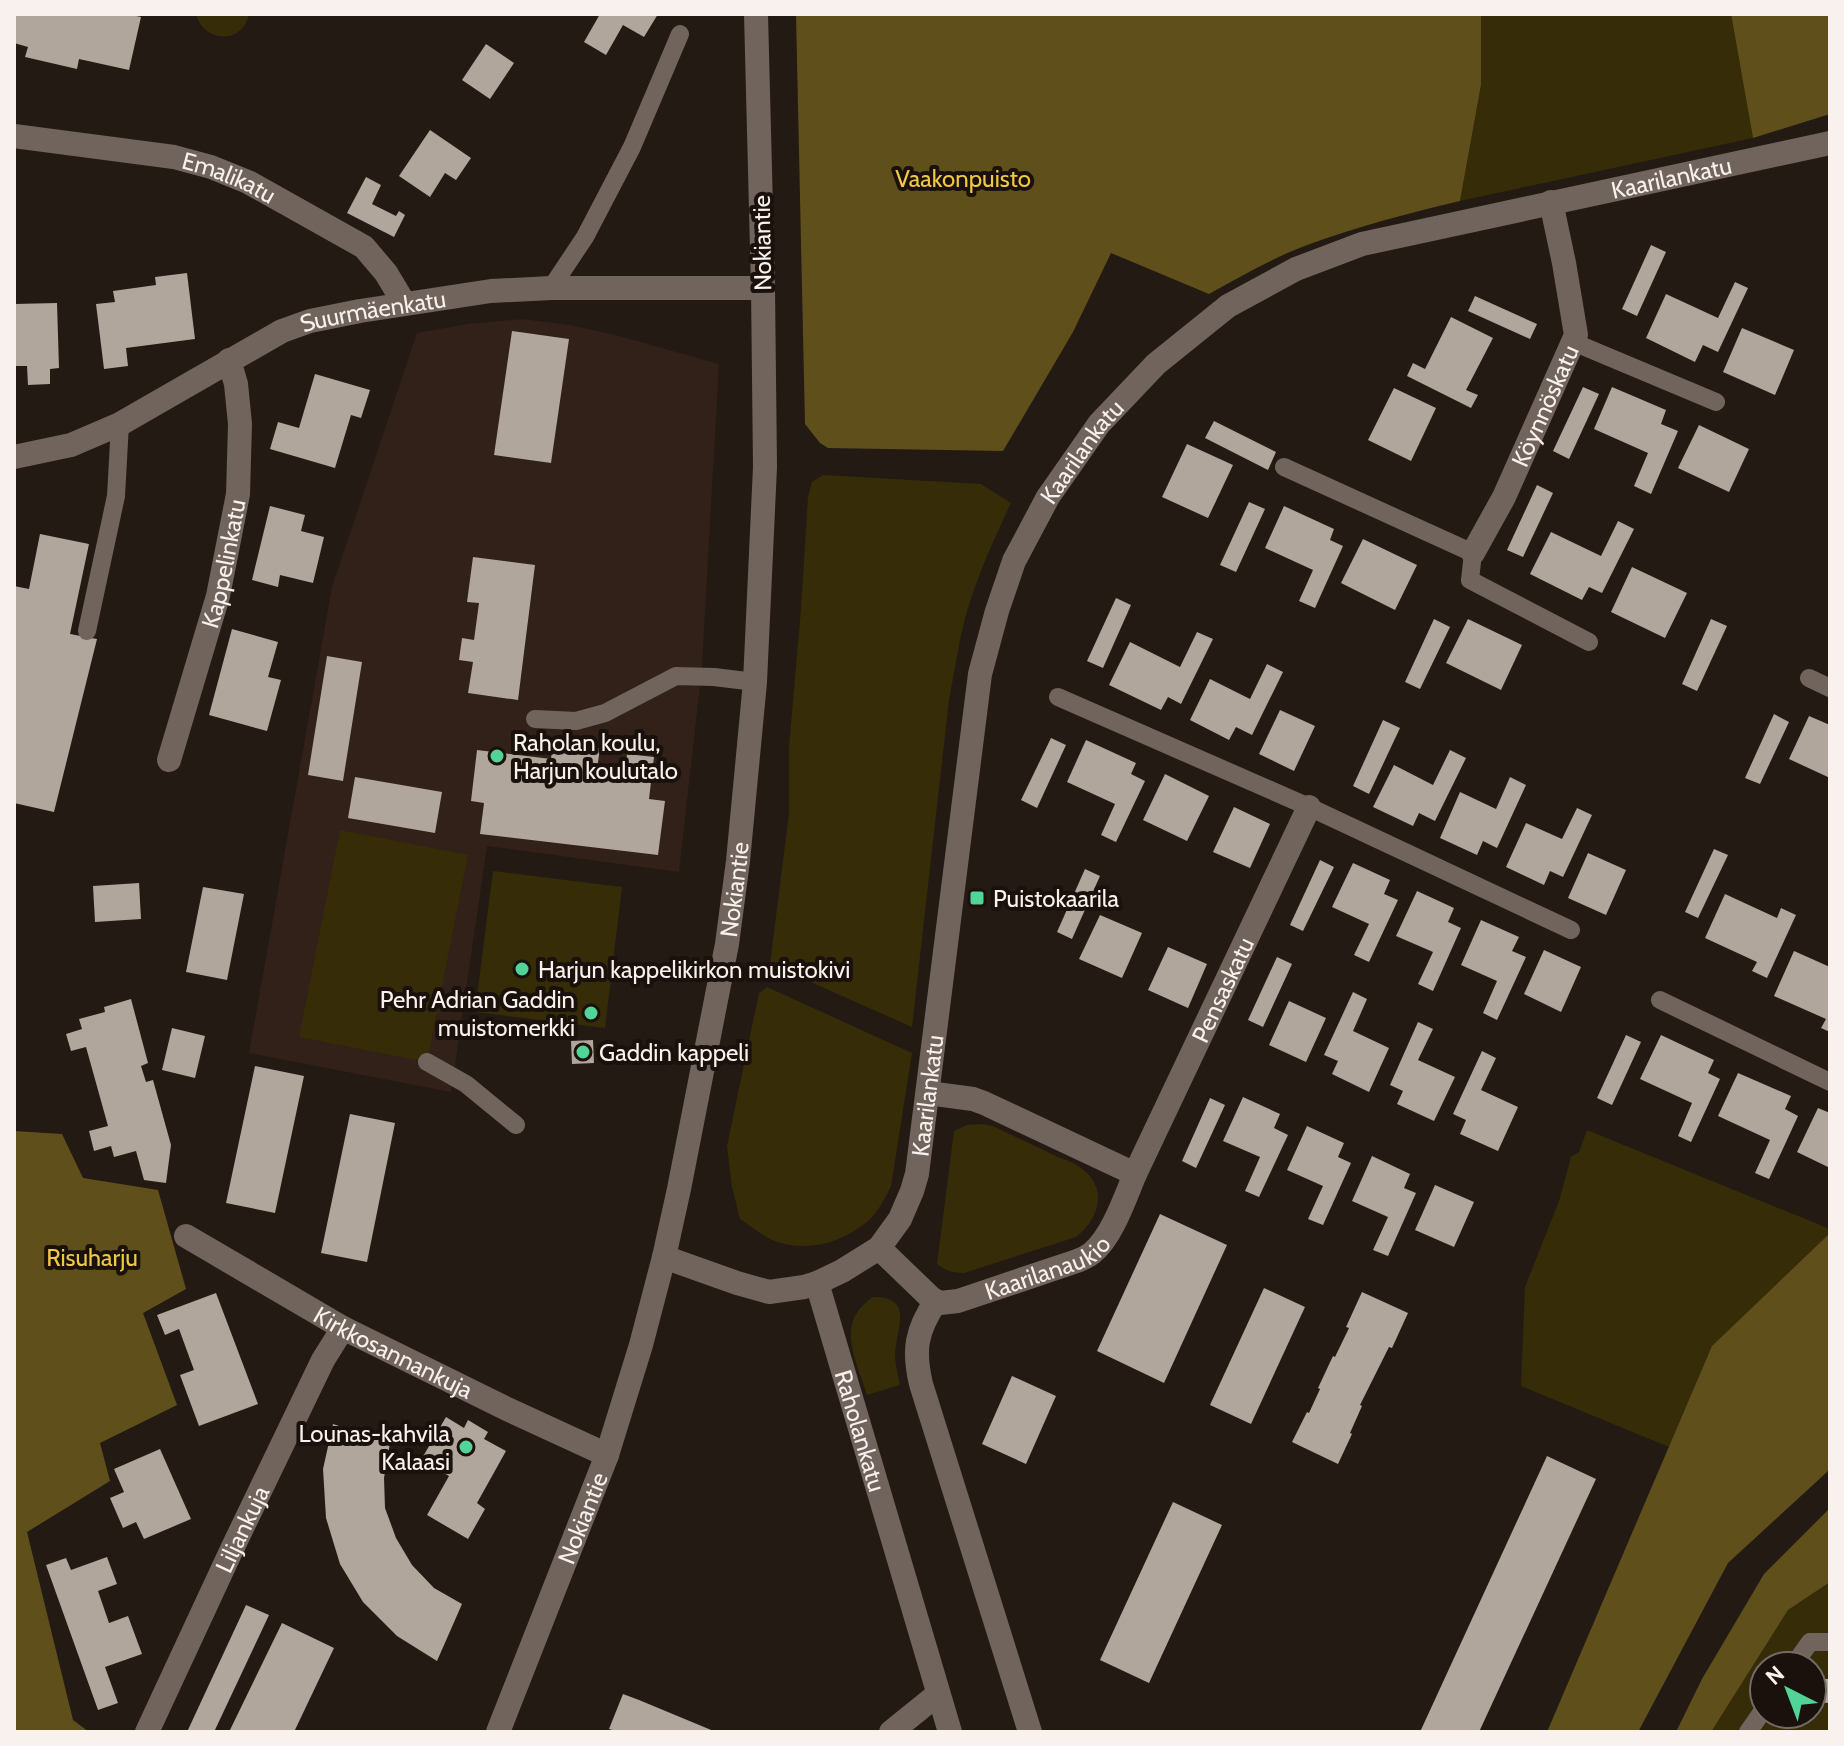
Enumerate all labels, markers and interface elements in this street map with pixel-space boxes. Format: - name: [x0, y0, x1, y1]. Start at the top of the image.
- street label: Emalikatu: [179, 145, 281, 209]
- street label: Kaarilankatu: [1608, 150, 1734, 204]
- park label: Vaakonpuisto: [895, 164, 1031, 193]
- street label: Nokiantie: [747, 195, 777, 291]
- street label: Suurmäenkatu: [296, 284, 448, 338]
- street label: Köynnöskatu: [1505, 340, 1584, 471]
- street label: Kaarilankatu: [1033, 393, 1129, 509]
- street label: Kappelinkatu: [195, 497, 251, 631]
- place label: Raholan koulu, Harjun koulutalo: [513, 728, 678, 785]
- marker: Raholan koulu, Harjun koulutalo: [488, 747, 506, 765]
- street label: Nokiantie: [714, 841, 754, 939]
- place label: Puistokaarila: [993, 884, 1119, 913]
- marker: Puistokaarila: [968, 889, 986, 907]
- street label: Pensaskatu: [1185, 932, 1260, 1047]
- place label: Harjun kappelikirkon muistokivi: [538, 955, 850, 984]
- marker: Harjun kappelikirkon muistokivi: [513, 960, 531, 978]
- place label: Pehr Adrian Gaddin muistomerkki: [380, 985, 575, 1042]
- marker: Pehr Adrian Gaddin muistomerkki: [582, 1004, 600, 1022]
- street label: Kaarilankatu: [905, 1033, 949, 1158]
- place label: Gaddin kappeli: [599, 1038, 749, 1067]
- marker: Gaddin kappeli: [574, 1043, 592, 1061]
- street label: Kaarilanaukio: [981, 1230, 1116, 1306]
- park label: Risuharju: [46, 1243, 138, 1272]
- street label: Kirkkosannankuja: [309, 1300, 478, 1405]
- street label: Raholankatu: [829, 1366, 892, 1495]
- place label: Lounas-kahvila Kalaasi: [298, 1419, 450, 1476]
- marker: Lounas-kahvila Kalaasi: [457, 1438, 475, 1456]
- street label: Nokiantie: [551, 1468, 613, 1568]
- street label: Liljankuja: [209, 1480, 275, 1577]
- north arrow: [1748, 1650, 1828, 1730]
- text: N: [1760, 1660, 1790, 1691]

